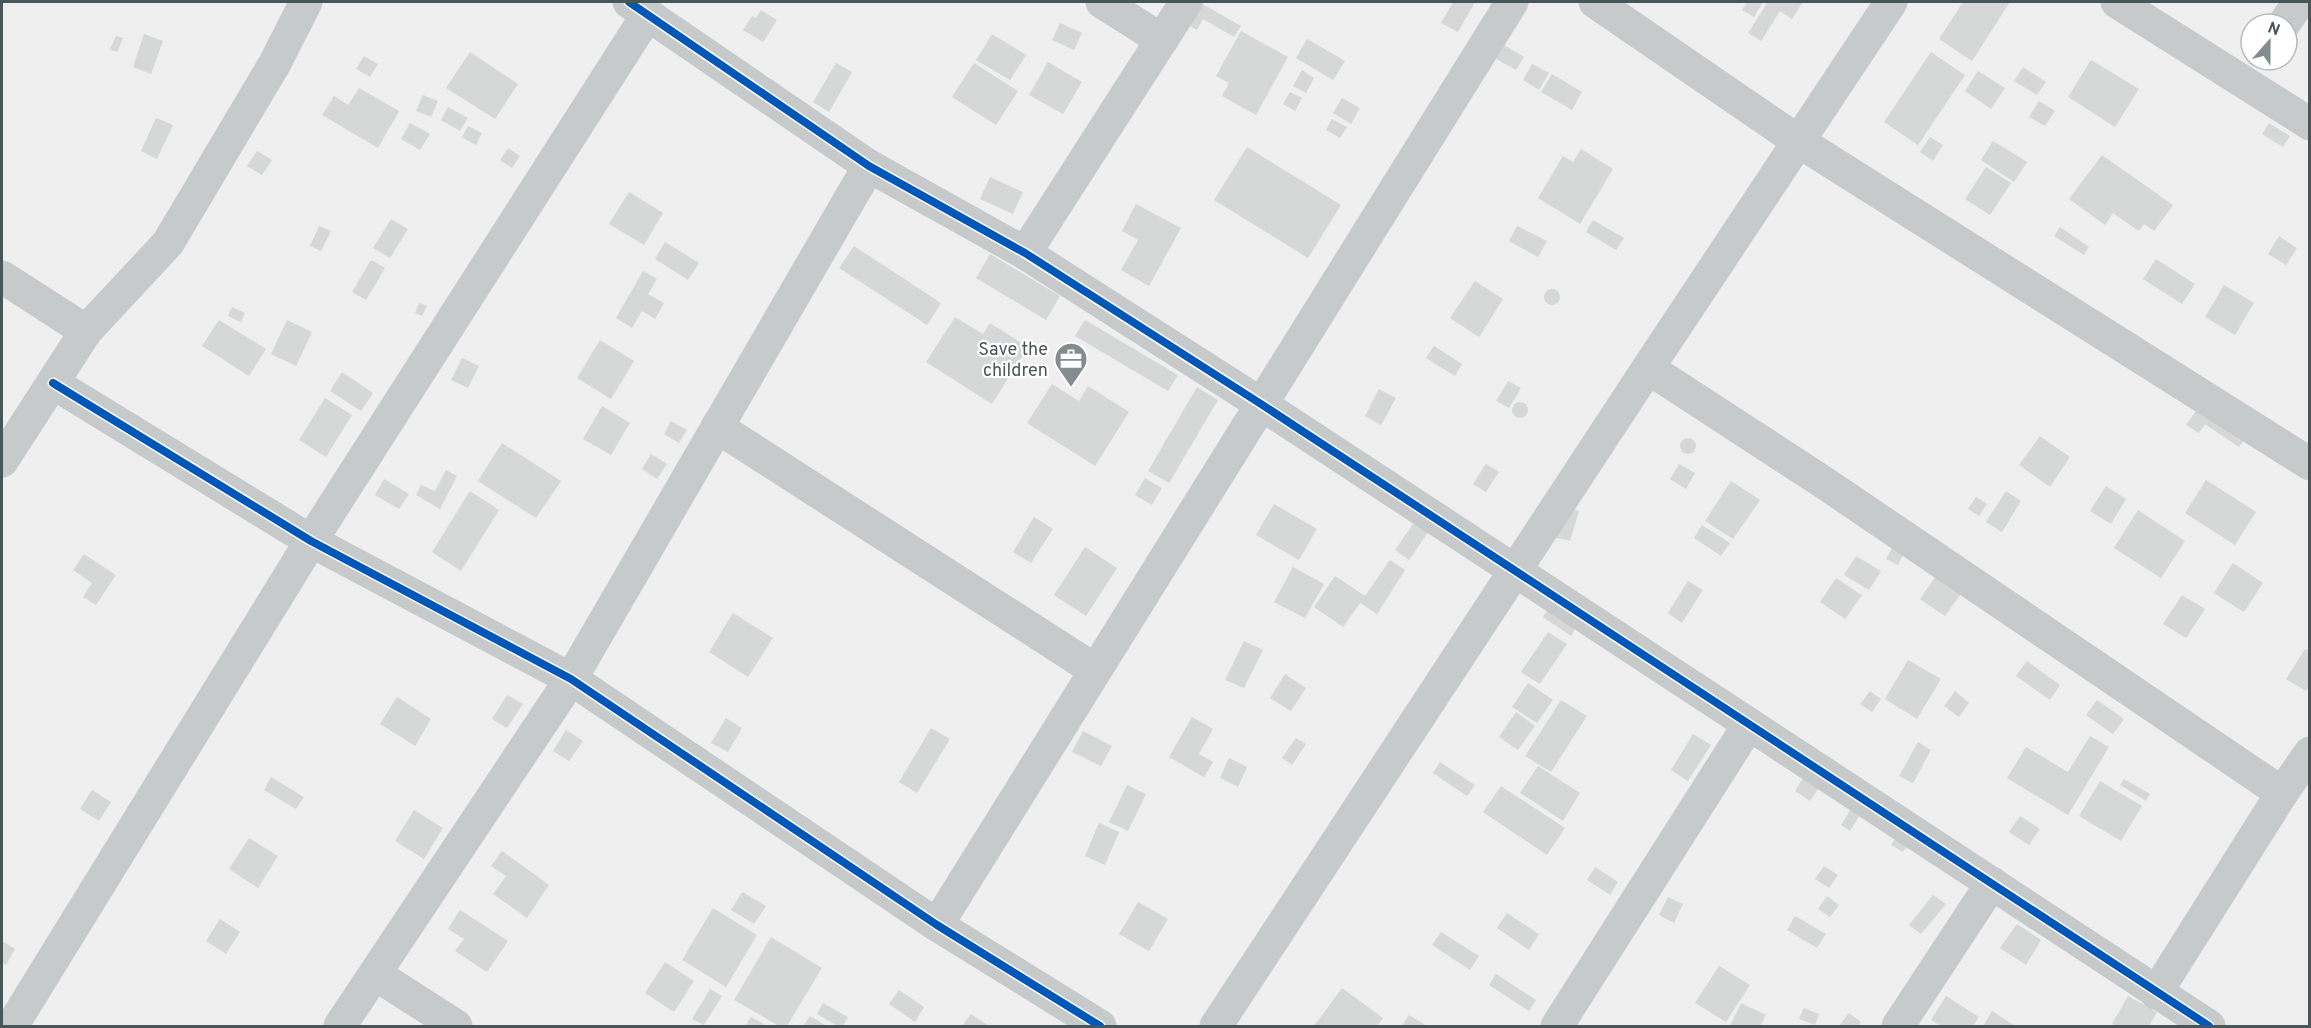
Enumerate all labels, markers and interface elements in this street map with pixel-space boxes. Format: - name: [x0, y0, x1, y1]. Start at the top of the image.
- north arrow: [2239, 12, 2299, 72]
- text: N: [2265, 18, 2283, 41]
- place label: Save the children: [978, 339, 1048, 383]
- office icon: Save the children: [1053, 341, 1089, 388]

